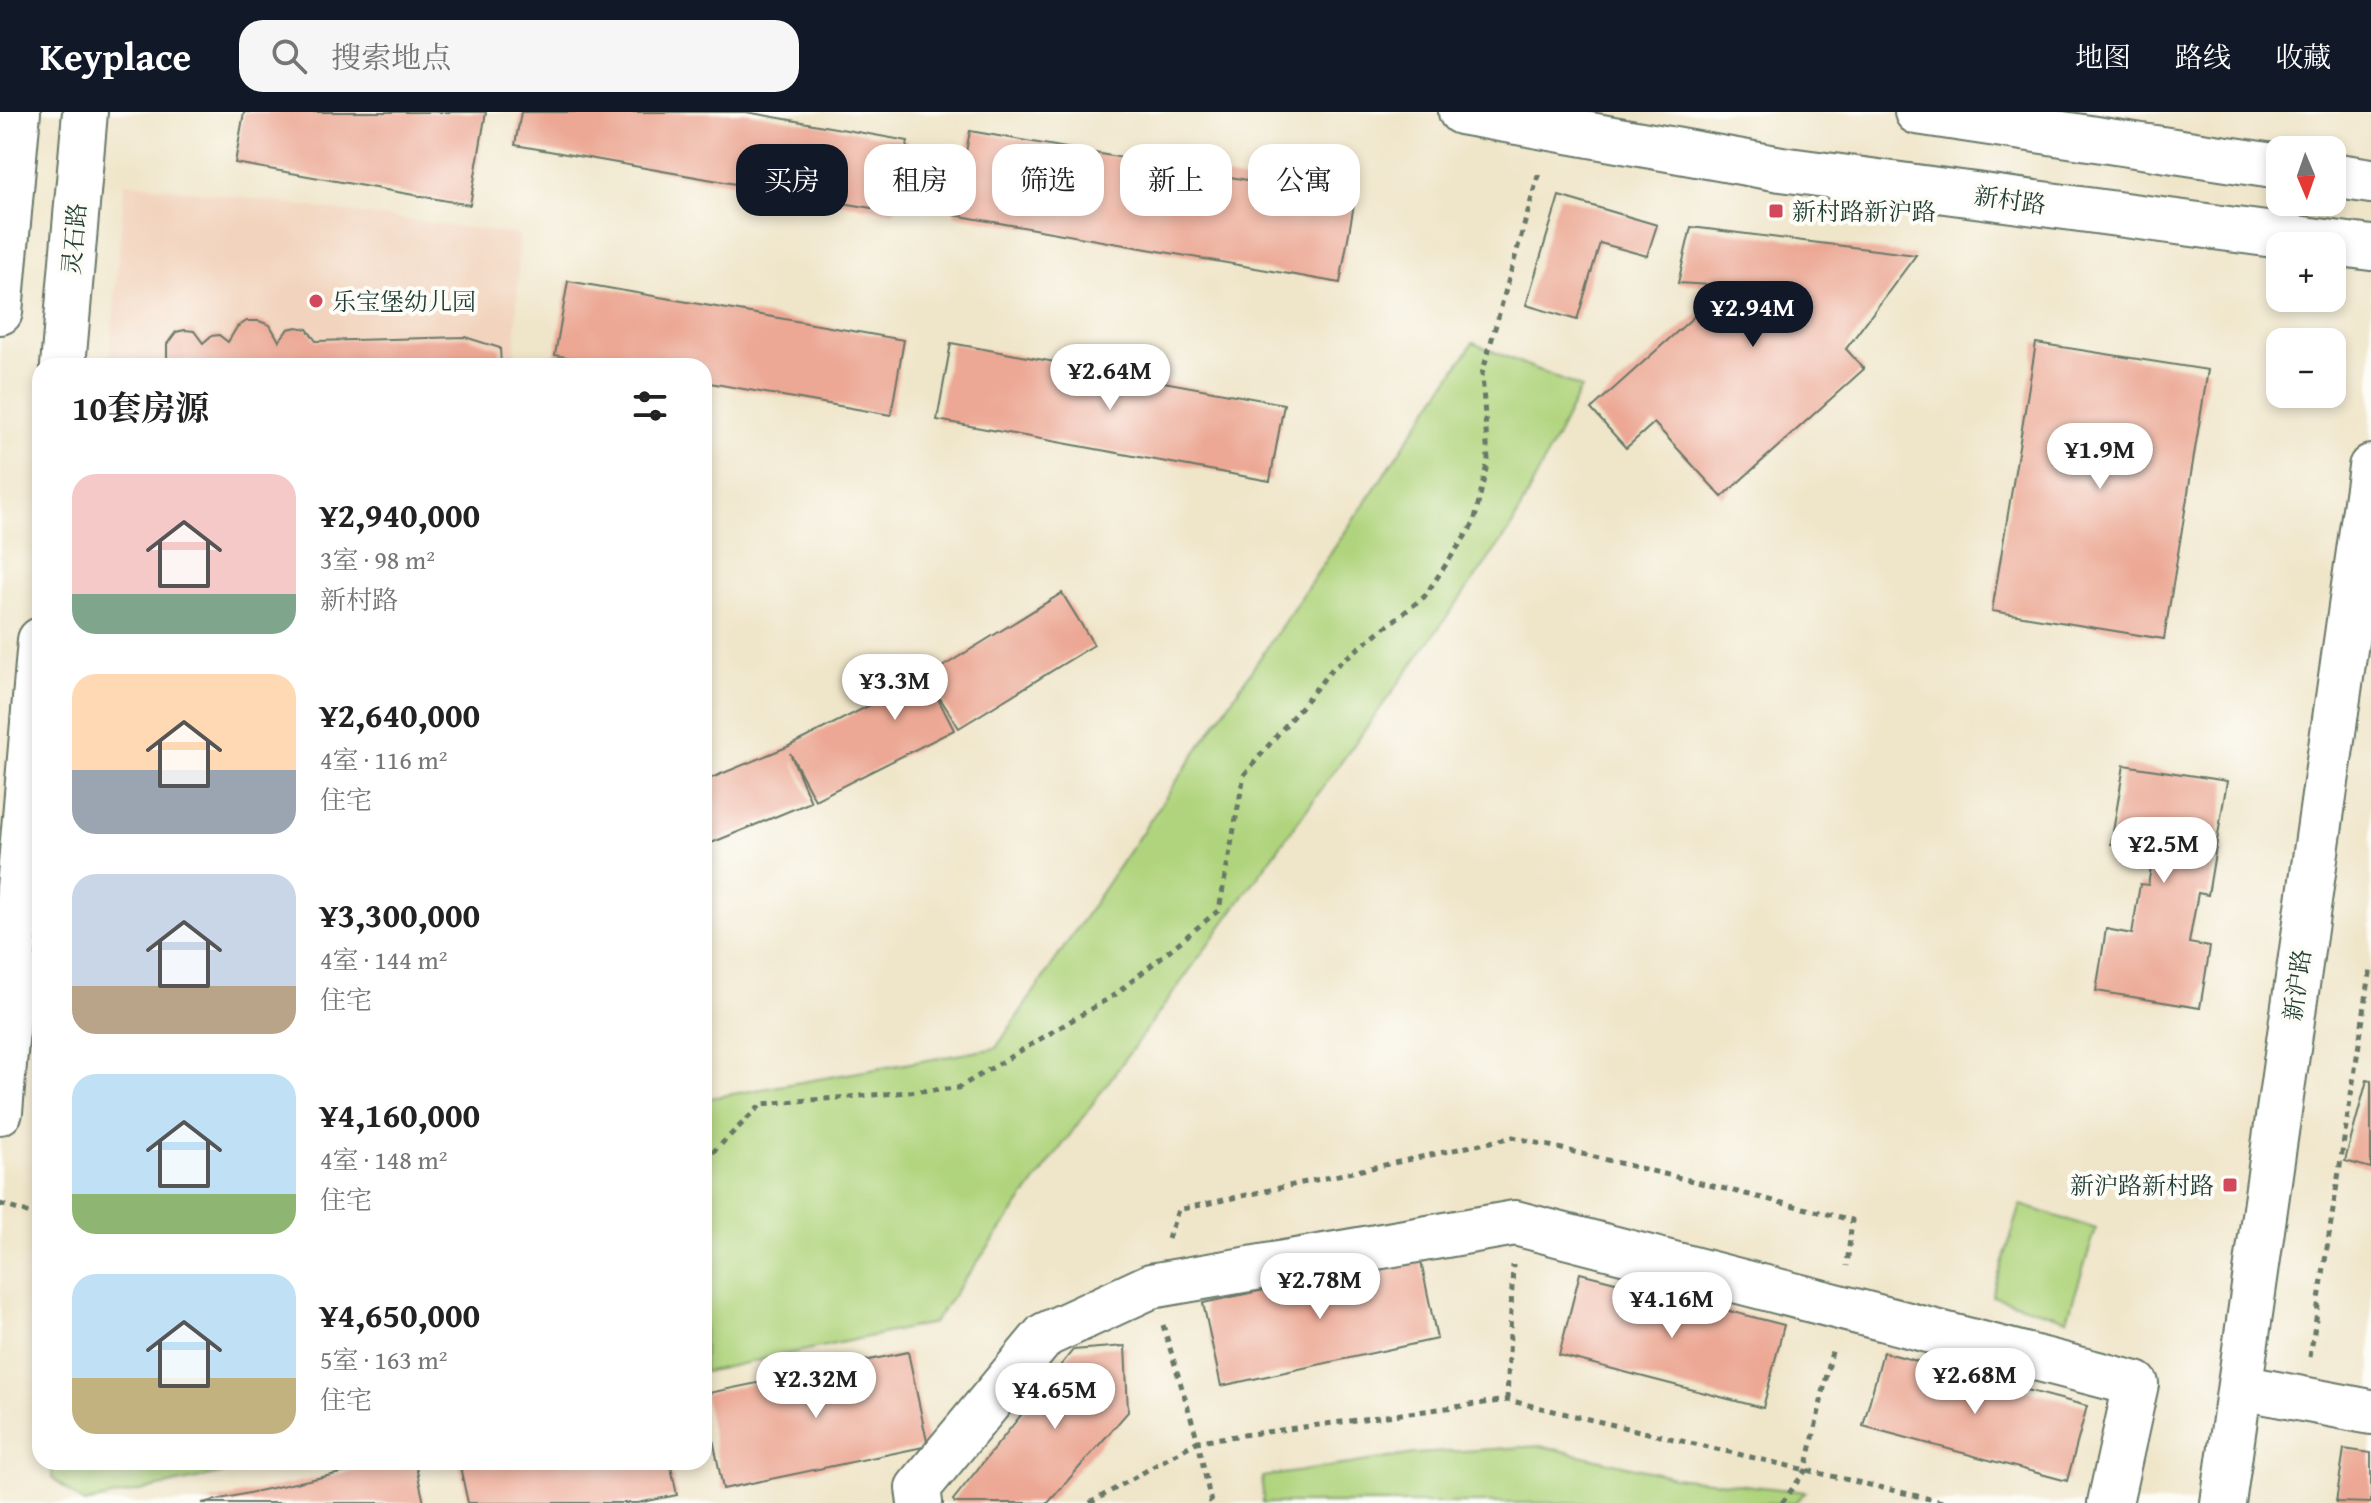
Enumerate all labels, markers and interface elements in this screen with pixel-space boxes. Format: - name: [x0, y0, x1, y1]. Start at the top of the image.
- search box: [239, 20, 799, 92]
- text: Keyplace: [40, 28, 191, 84]
- icon: search: [267, 34, 311, 78]
- text: 搜索地点: [331, 35, 451, 79]
- text: 地图: [2075, 36, 2131, 77]
- text: 路线: [2175, 36, 2231, 77]
- text: 收藏: [2275, 36, 2331, 77]
- north arrow: [2266, 136, 2346, 216]
- map controls: [2266, 136, 2346, 408]
- chip: 买房: [736, 144, 848, 216]
- chip: 租房: [864, 144, 976, 216]
- chip: 筛选: [992, 144, 1104, 216]
- chip: 新上: [1120, 144, 1232, 216]
- chip: 公寓: [1248, 144, 1360, 216]
- street label: 新村路: [1972, 178, 2048, 222]
- place label: 新村路新沪路: [1792, 194, 1936, 229]
- street label: 灵石路: [53, 202, 95, 276]
- marker: 新村路新沪路: [1767, 202, 1785, 220]
- button: +: [2266, 232, 2346, 312]
- pin: ¥2.94M: [1688, 281, 1818, 349]
- place label: 乐宝堡幼儿园: [332, 284, 476, 319]
- text: ¥2.94M: [1711, 287, 1795, 326]
- marker: 乐宝堡幼儿园: [307, 292, 325, 310]
- button: −: [2266, 328, 2346, 408]
- pin: ¥2.64M: [1045, 344, 1175, 412]
- text: ¥2.64M: [1068, 350, 1152, 389]
- text: 10套房源: [72, 383, 209, 432]
- icon: filters: [628, 384, 672, 428]
- pin: ¥1.9M: [2044, 423, 2156, 491]
- text: ¥1.9M: [2065, 429, 2135, 468]
- text: ¥2,940,000: [320, 490, 480, 539]
- icon: home: [136, 506, 232, 602]
- text: 3室 · 98 m²: [320, 540, 435, 579]
- text: 新村路: [320, 580, 398, 619]
- pin: ¥3.3M: [839, 654, 951, 722]
- text: ¥3.3M: [860, 660, 930, 699]
- text: ¥2,640,000: [320, 690, 480, 739]
- icon: home: [136, 706, 232, 802]
- text: 4室 · 116 m²: [320, 740, 448, 779]
- text: 住宅: [320, 780, 372, 819]
- pin: ¥2.5M: [2108, 817, 2220, 885]
- text: ¥2.5M: [2129, 823, 2199, 862]
- text: ¥3,300,000: [320, 890, 480, 939]
- icon: home: [136, 906, 232, 1002]
- text: 4室 · 144 m²: [320, 940, 448, 979]
- street label: 新沪路: [2275, 947, 2319, 1023]
- text: 住宅: [320, 980, 372, 1019]
- text: ¥4,160,000: [320, 1090, 480, 1139]
- icon: home: [136, 1106, 232, 1202]
- text: 4室 · 148 m²: [320, 1140, 448, 1179]
- place label: 新沪路新村路: [2070, 1168, 2214, 1203]
- marker: 新沪路新村路: [2221, 1176, 2239, 1194]
- text: 住宅: [320, 1180, 372, 1219]
- pin: ¥2.78M: [1255, 1253, 1385, 1321]
- text: ¥2.78M: [1278, 1259, 1362, 1298]
- pin: ¥4.16M: [1607, 1272, 1737, 1340]
- text: ¥4.16M: [1630, 1278, 1714, 1317]
- text: ¥4,650,000: [320, 1290, 480, 1339]
- icon: home: [136, 1306, 232, 1402]
- text: 5室 · 163 m²: [320, 1340, 448, 1379]
- pin: ¥2.68M: [1910, 1348, 2040, 1416]
- pin: ¥2.32M: [751, 1352, 881, 1420]
- text: ¥2.68M: [1933, 1354, 2017, 1393]
- text: ¥2.32M: [774, 1358, 858, 1397]
- pin: ¥4.65M: [990, 1363, 1120, 1431]
- text: ¥4.65M: [1013, 1369, 1097, 1408]
- text: 住宅: [320, 1380, 372, 1419]

